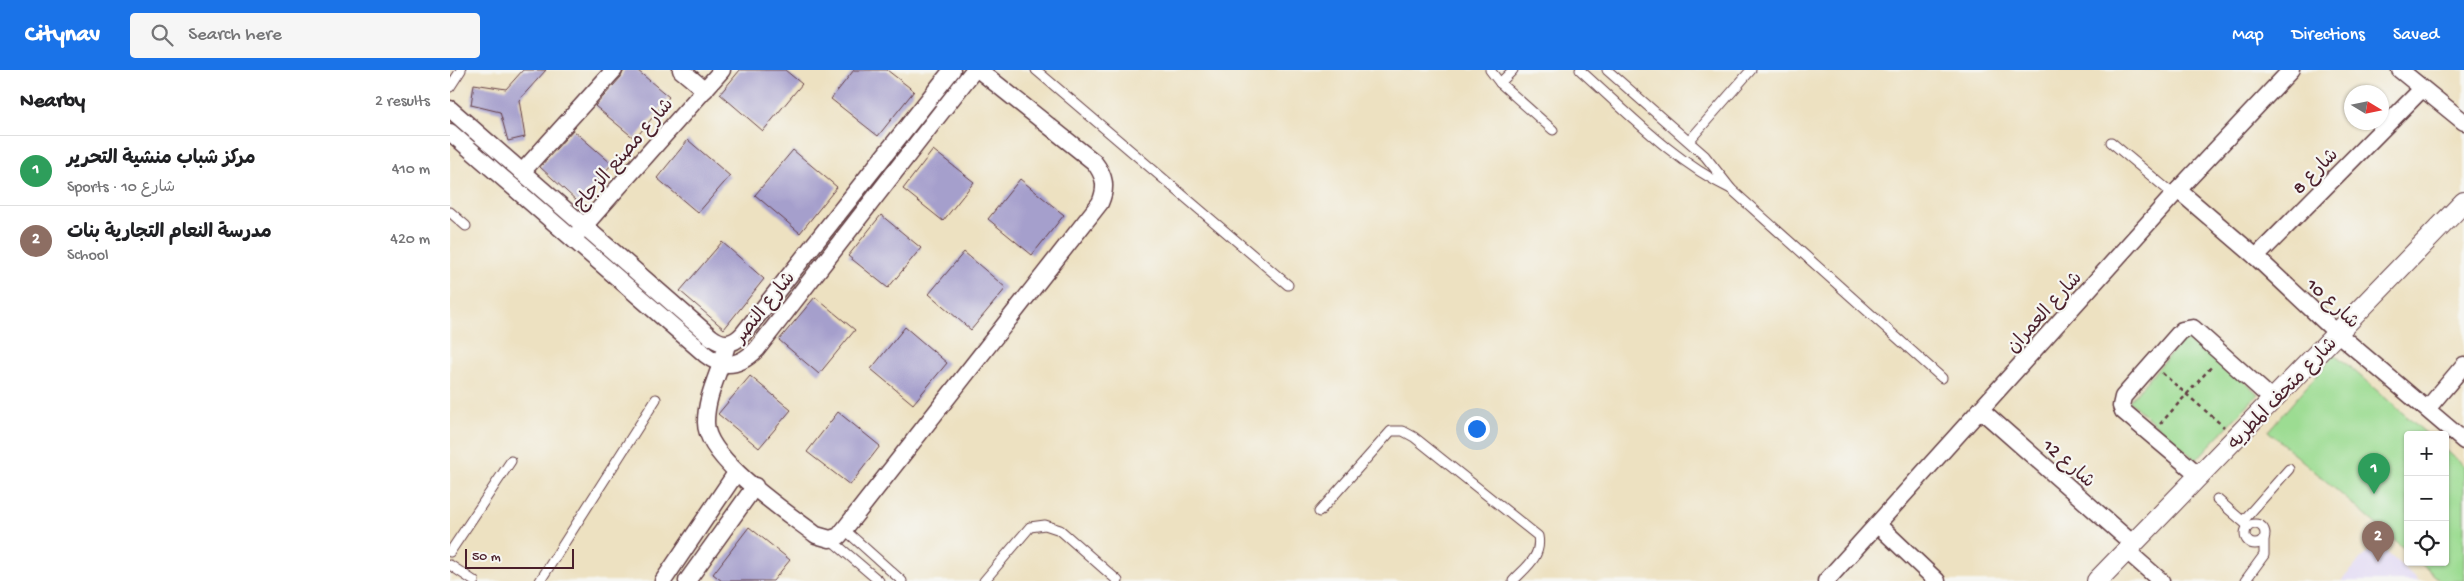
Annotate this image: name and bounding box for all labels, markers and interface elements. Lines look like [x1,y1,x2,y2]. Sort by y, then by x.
search box [130,13,480,58]
text: Citynav [25,21,100,50]
icon: search [148,21,176,49]
text: Search here [188,24,282,47]
text: Map [2232,25,2264,46]
text: Directions [2292,25,2365,46]
text: Saved [2393,25,2439,46]
north arrow [2344,85,2389,130]
text: Nearby [20,90,85,115]
text: 2 results [375,93,430,112]
street label: شارع مصنع الزجاج [570,94,680,216]
street label: شارع 8 [2289,145,2344,200]
text: مركز شباب منشية التحرير [67,148,255,171]
text: 1 [33,161,39,180]
text: 410 m [392,161,430,180]
text: Sports · شارع 10 [67,179,175,198]
text: مدرسة النعام التجارية بنات [67,222,272,245]
text: 2 [32,231,40,250]
text: 420 m [390,231,430,250]
text: School [67,247,109,266]
street label: شارع النصر [729,268,801,350]
street label: شارع العمران [2003,268,2088,359]
street label: شارع 10 [2300,274,2363,335]
street label: شارع متحف المطريه [2224,333,2343,456]
your location [1464,416,1490,442]
map controls [2404,431,2449,566]
button: + [2404,431,2449,476]
street label: شارع 12 [2036,434,2099,494]
pin: 1 [2358,453,2390,494]
button: − [2404,476,2449,521]
pin: 2 [2362,521,2394,562]
button: locate [2404,521,2449,566]
scale bar [465,546,574,569]
text: 50 m [472,549,501,566]

